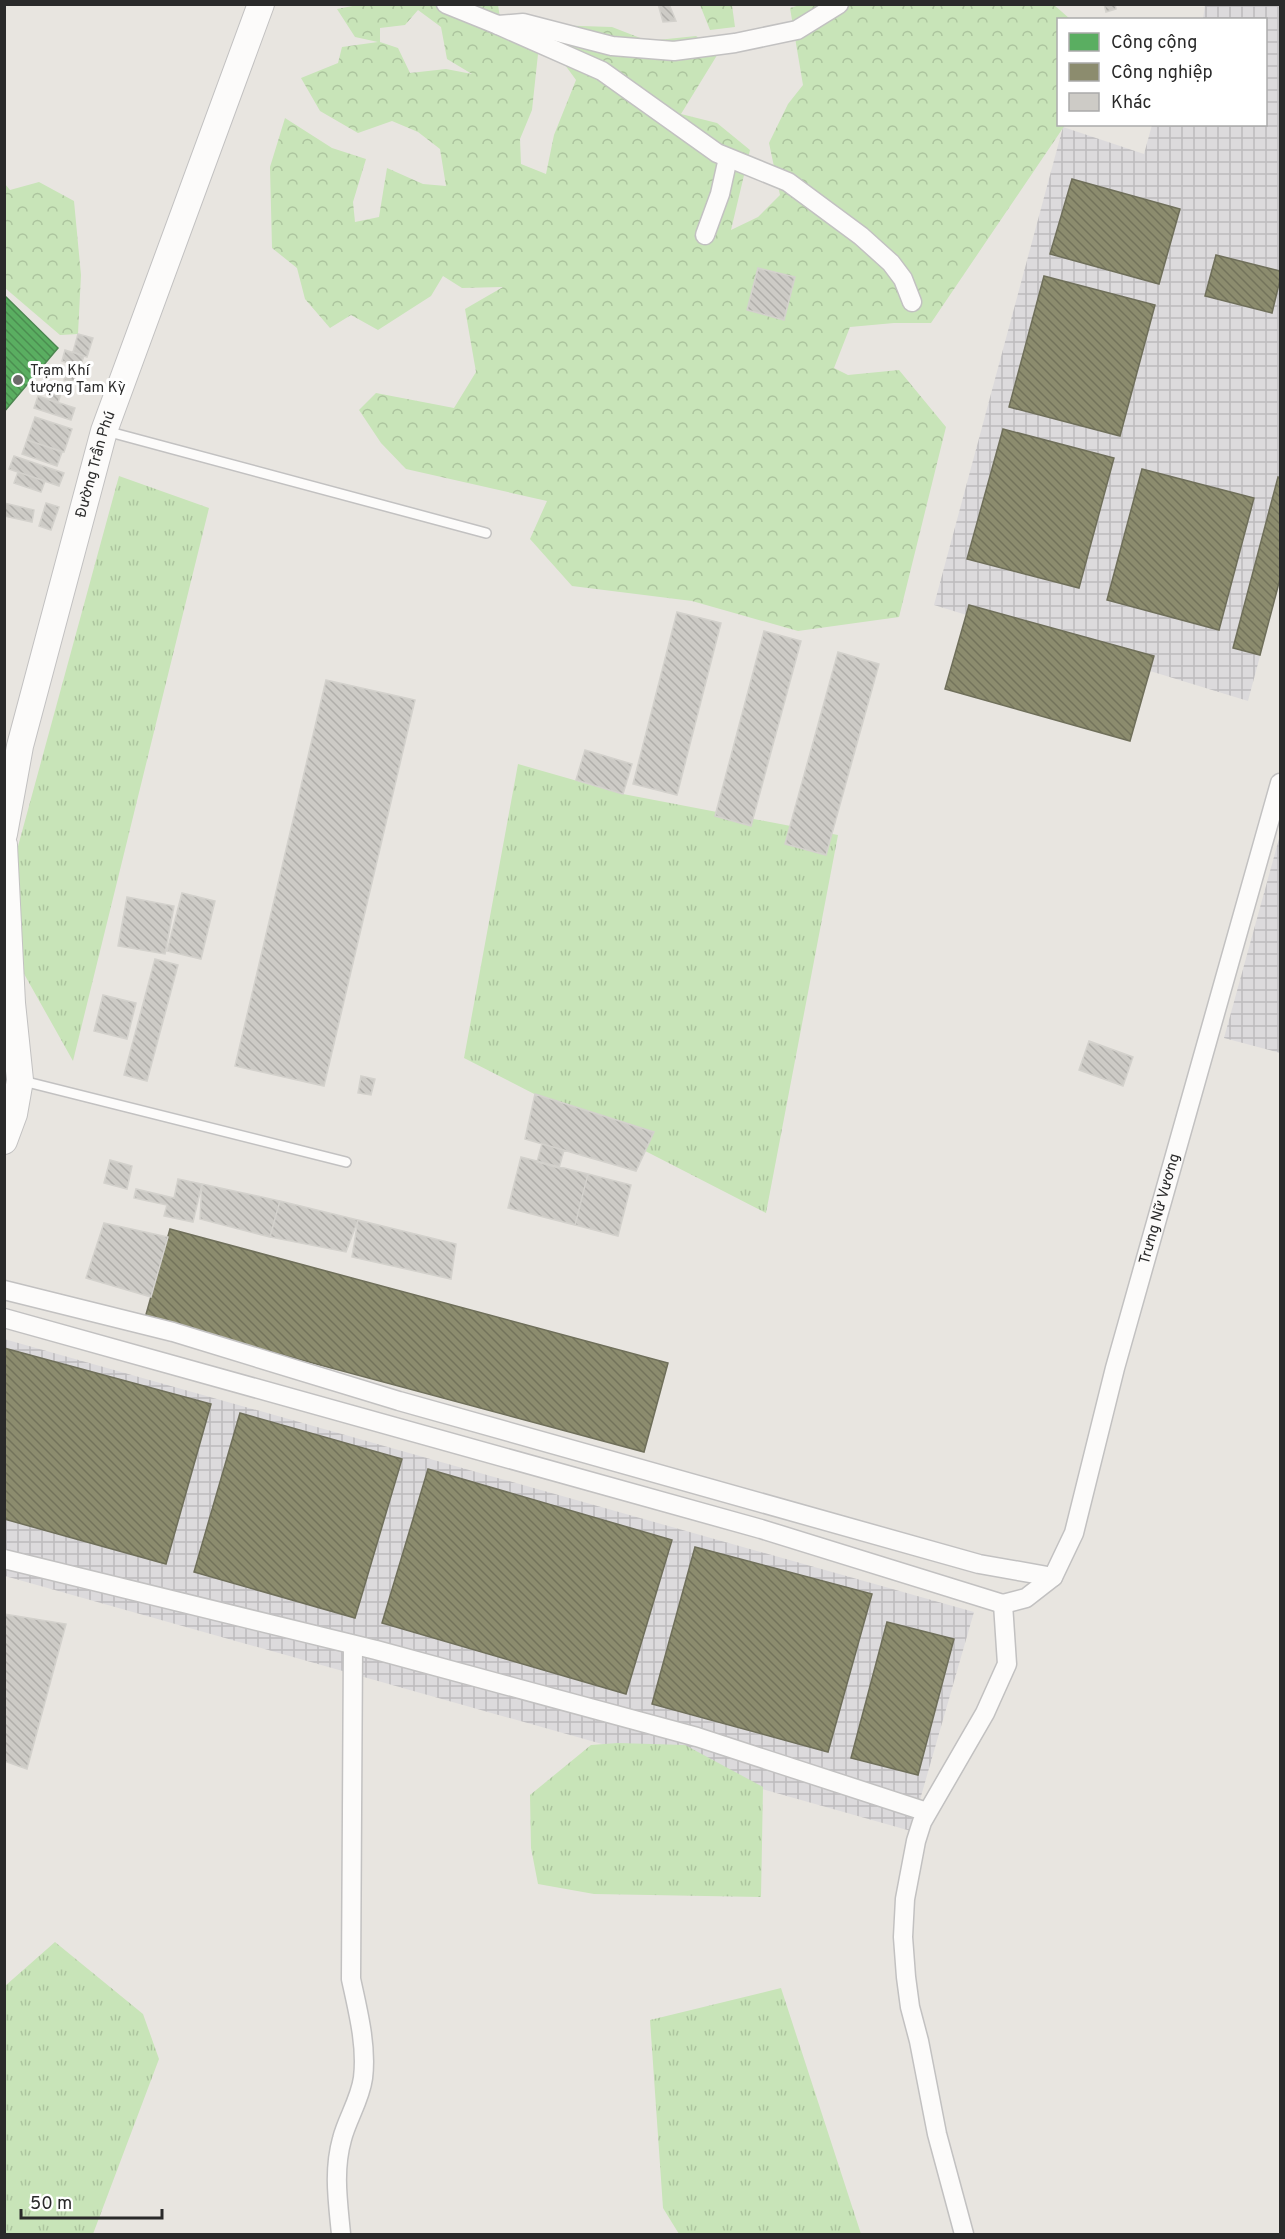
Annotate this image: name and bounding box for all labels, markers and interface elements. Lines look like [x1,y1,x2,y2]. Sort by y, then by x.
legend [1057,18,1267,126]
text: Công cộng [1111,32,1197,55]
text: Công nghiệp [1111,62,1213,85]
text: Khác [1111,92,1151,115]
place label: Trạm Khí tượng Tam Kỳ [30,362,126,398]
marker: Trạm Khí tượng Tam Kỳ [11,373,25,387]
street label: Đường Trần Phú [72,408,120,520]
street label: Trưng Nữ Vương [1135,1151,1185,1266]
scale bar [21,2182,162,2220]
text: 50 m [30,2193,72,2216]

